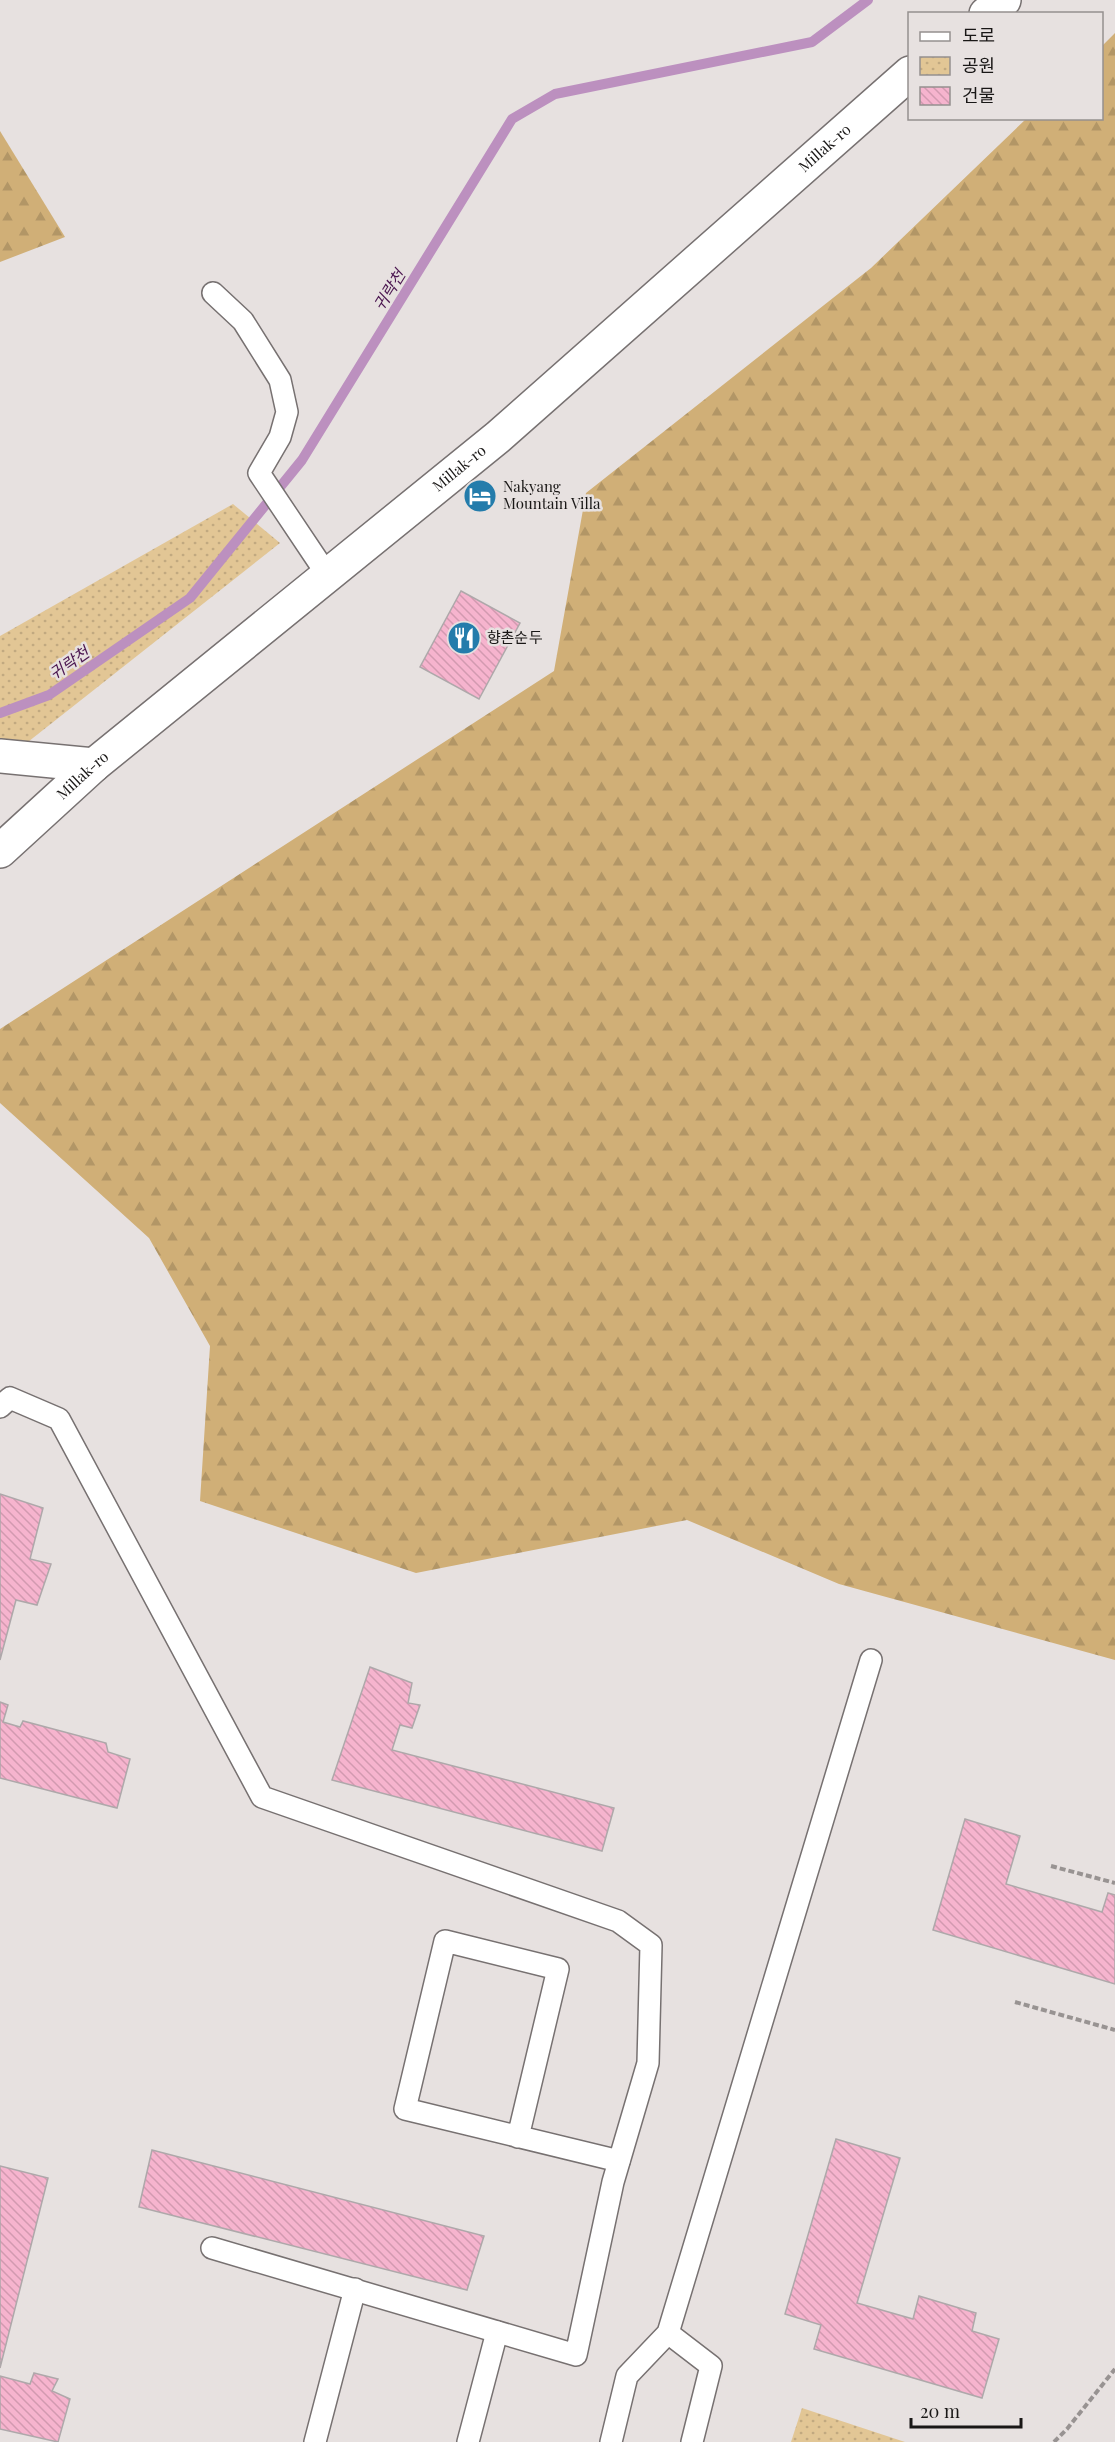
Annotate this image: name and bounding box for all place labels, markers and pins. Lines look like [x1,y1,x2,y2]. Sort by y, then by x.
place label: Nakyang Mountain Villa [503,476,601,513]
hotel icon: Nakyang Mountain Villa [462,478,498,514]
restaurant icon: 향촌순두 [446,620,482,656]
place label: 향촌순두 [487,627,542,647]

